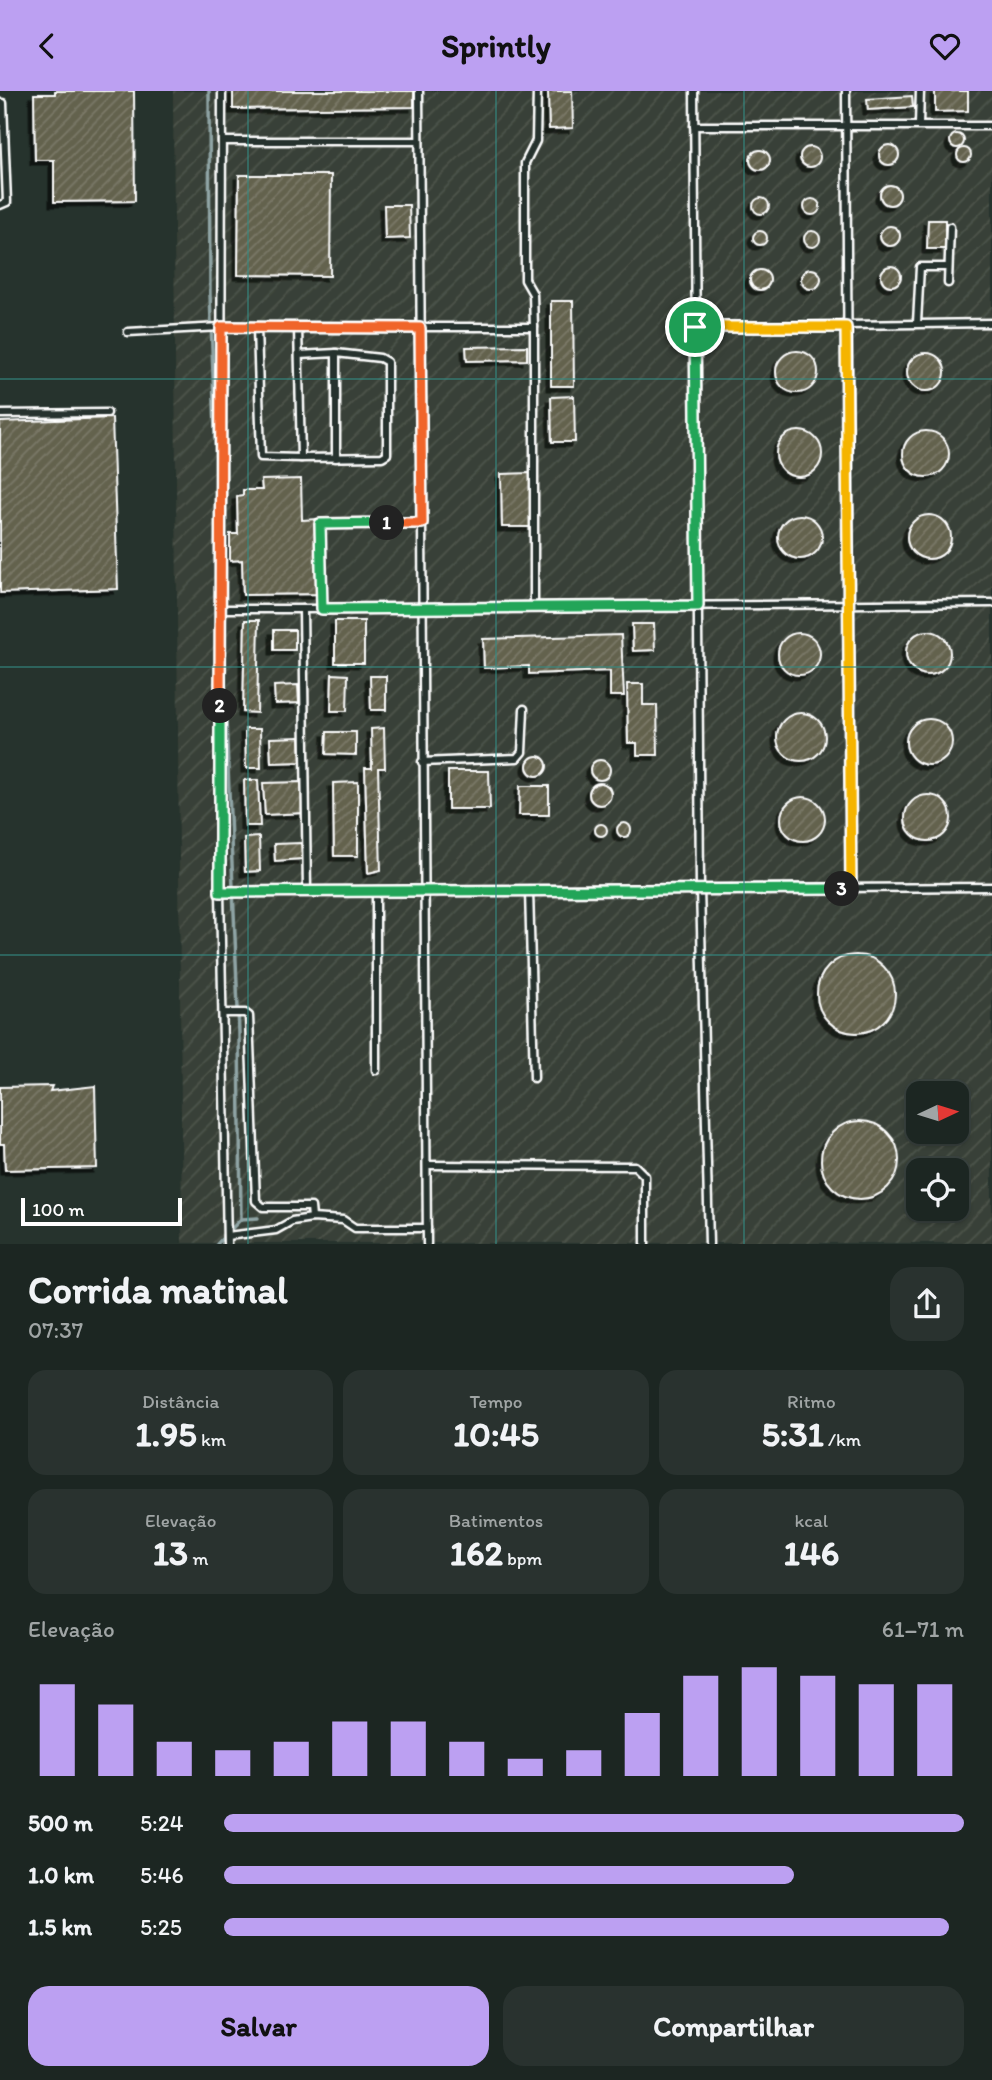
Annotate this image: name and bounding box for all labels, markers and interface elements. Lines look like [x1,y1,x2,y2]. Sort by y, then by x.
icon: back [28,27,66,65]
text: Sprintly [441,27,551,65]
icon: heart [926,27,964,65]
pin [665,297,725,357]
icon: arrive [676,308,714,346]
pin: 1 [370,505,404,541]
text: 1 [382,511,391,534]
pin: 2 [202,689,238,723]
text: 2 [215,694,225,717]
pin: 3 [824,871,860,907]
text: 3 [836,877,847,900]
north arrow [906,1081,970,1145]
map controls [906,1081,969,1221]
button: locate [906,1158,969,1221]
scale bar [21,1195,182,1226]
text: 100 m [32,1198,84,1221]
text: Corrida matinal [28,1267,288,1313]
button: share [890,1267,964,1341]
text: 07:37 [28,1316,83,1344]
text: Distância [142,1390,219,1413]
text: Tempo [470,1390,522,1413]
text: Ritmo [787,1390,836,1413]
text: 1.95 [135,1413,197,1455]
text: 10:45 [453,1413,539,1455]
text: 5:31 [761,1413,824,1455]
text: km [197,1428,226,1451]
text: /km [824,1428,861,1451]
text: Elevação [145,1509,216,1532]
text: Batimentos [449,1509,543,1532]
text: kcal [794,1509,828,1532]
text: 13 [153,1532,188,1574]
text: 162 [450,1532,503,1574]
text: 146 [783,1532,839,1574]
text: m [188,1547,208,1570]
text: bpm [503,1547,542,1570]
text: Elevação [28,1615,115,1643]
text: 61–71 m [882,1615,964,1643]
text: 500 m [28,1809,93,1837]
text: 5:24 [140,1809,184,1837]
text: 1.0 km [28,1861,94,1889]
text: 5:46 [140,1861,184,1889]
text: 1.5 km [28,1913,92,1941]
text: 5:25 [140,1913,182,1941]
button: Salvar [28,1986,489,2066]
button: Compartilhar [503,1986,964,2066]

